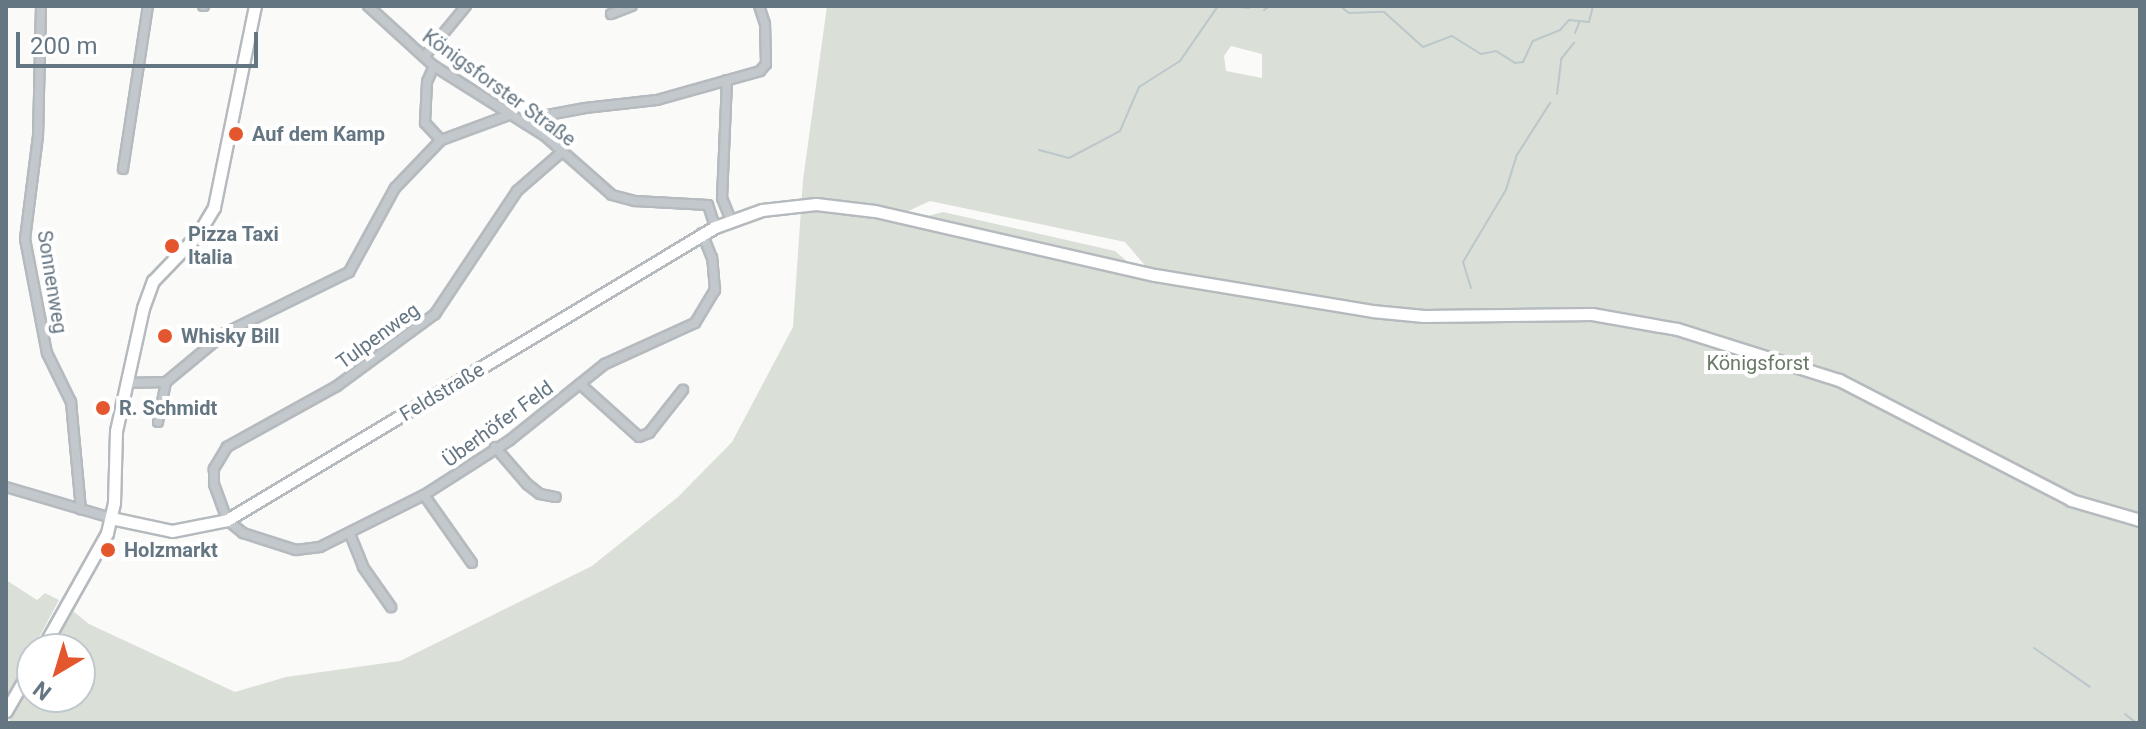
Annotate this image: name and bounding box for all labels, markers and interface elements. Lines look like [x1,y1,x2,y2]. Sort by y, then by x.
scale bar [20,16,262,66]
street label: Königsforster Straße [418,24,580,152]
text: 200 m [30,32,97,60]
place label: Auf dem Kamp [252,122,385,146]
marker: Auf dem Kamp [227,125,245,143]
place label: Pizza Taxi Italia [188,222,279,269]
street label: Sonnenweg [32,229,72,335]
marker: Pizza Taxi Italia [163,237,181,255]
street label: Tulpenweg [332,298,424,374]
place label: Whisky Bill [181,324,280,348]
marker: Whisky Bill [156,327,174,345]
park label: Königsforst [1706,351,1810,375]
street label: Feldstraße [395,357,489,427]
street label: Überhöfer Feld [438,376,558,472]
place label: R. Schmidt [119,396,217,420]
marker: R. Schmidt [94,399,112,417]
place label: Holzmarkt [124,538,218,562]
marker: Holzmarkt [99,541,117,559]
north arrow [16,633,96,713]
text: N [28,676,56,705]

